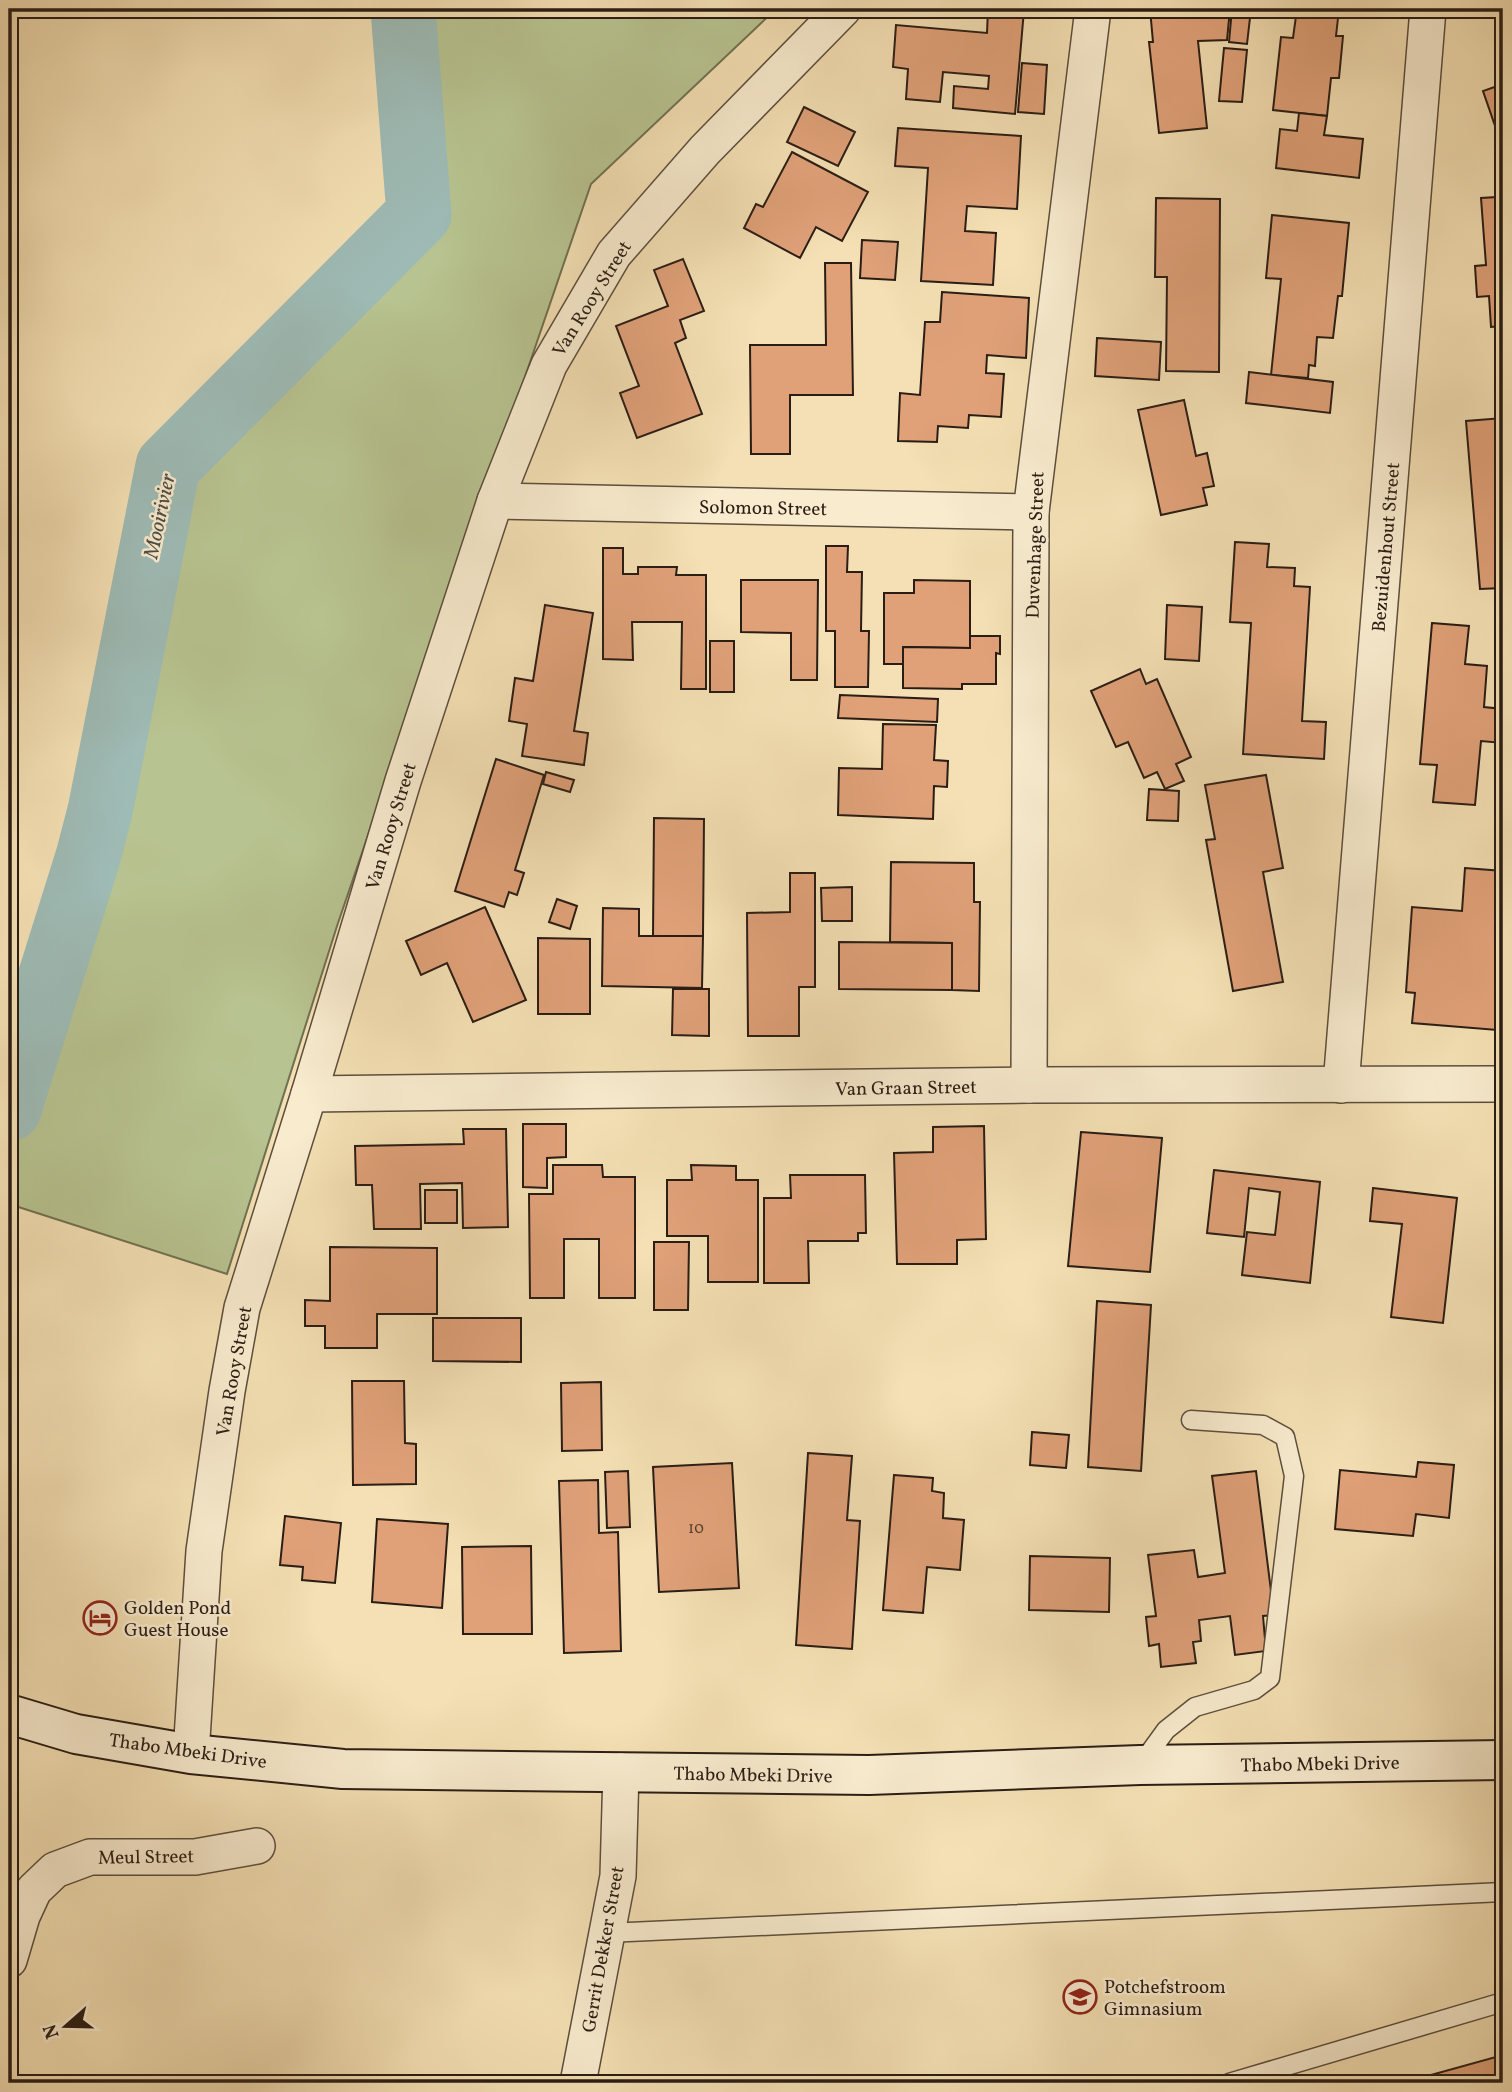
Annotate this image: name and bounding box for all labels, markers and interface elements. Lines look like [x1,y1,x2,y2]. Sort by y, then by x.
street label: Van Rooy Street [547,236,639,362]
street label: Bezuidenhout Street [1367,461,1407,633]
water label: Mooirivier [137,471,184,562]
street label: Duvenhage Street [1020,471,1052,619]
street label: Solomon Street [699,495,828,523]
street label: Van Rooy Street [360,759,424,893]
street label: Van Graan Street [835,1075,977,1103]
street label: Van Rooy Street [211,1304,259,1439]
house number: 10 [688,1518,704,1540]
place label: Golden Pond Guest House [124,1596,231,1644]
hotel icon: Golden Pond Guest House [81,1599,119,1637]
street label: Thabo Mbeki Drive [107,1728,268,1776]
street label: Thabo Mbeki Drive [1240,1751,1400,1779]
street label: Thabo Mbeki Drive [673,1762,833,1790]
street label: Meul Street [98,1844,195,1872]
street label: Gerrit Dekker Street [577,1864,631,2035]
place label: Potchefstroom Gimnasium [1104,1975,1226,2023]
school or university icon: Potchefstroom Gimnasium [1061,1978,1099,2016]
north arrow [32,1990,102,2060]
text: N [37,2020,66,2042]

